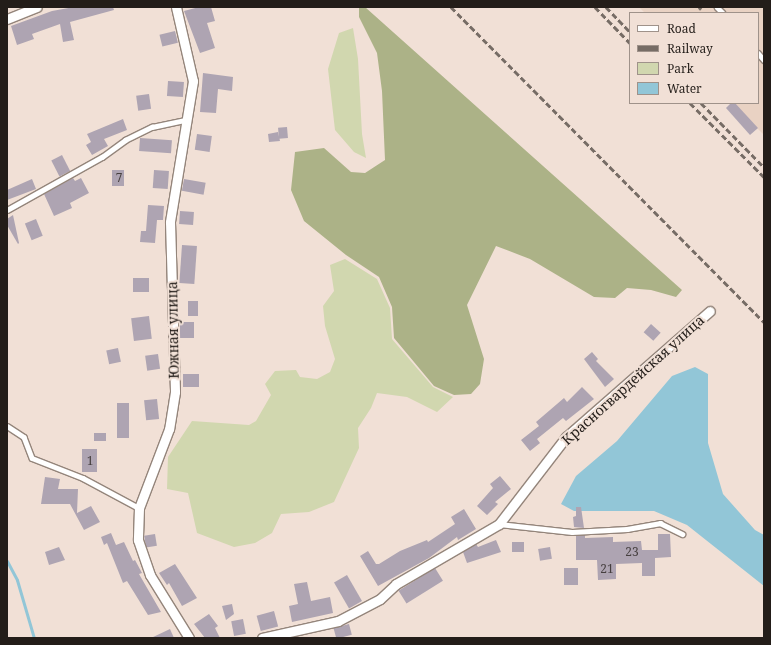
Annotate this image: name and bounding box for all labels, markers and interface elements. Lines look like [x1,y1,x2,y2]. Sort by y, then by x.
legend [629,12,759,104]
text: Road [667,20,696,37]
text: Railway [667,40,713,57]
text: Park [667,60,694,77]
text: Water [667,80,702,97]
house number: 7 [116,171,122,185]
street label: Южная улица [164,281,182,379]
street label: Красногвардейская улица [558,312,708,448]
house number: 1 [87,454,93,468]
house number: 23 [625,545,639,559]
house number: 21 [600,562,614,576]

